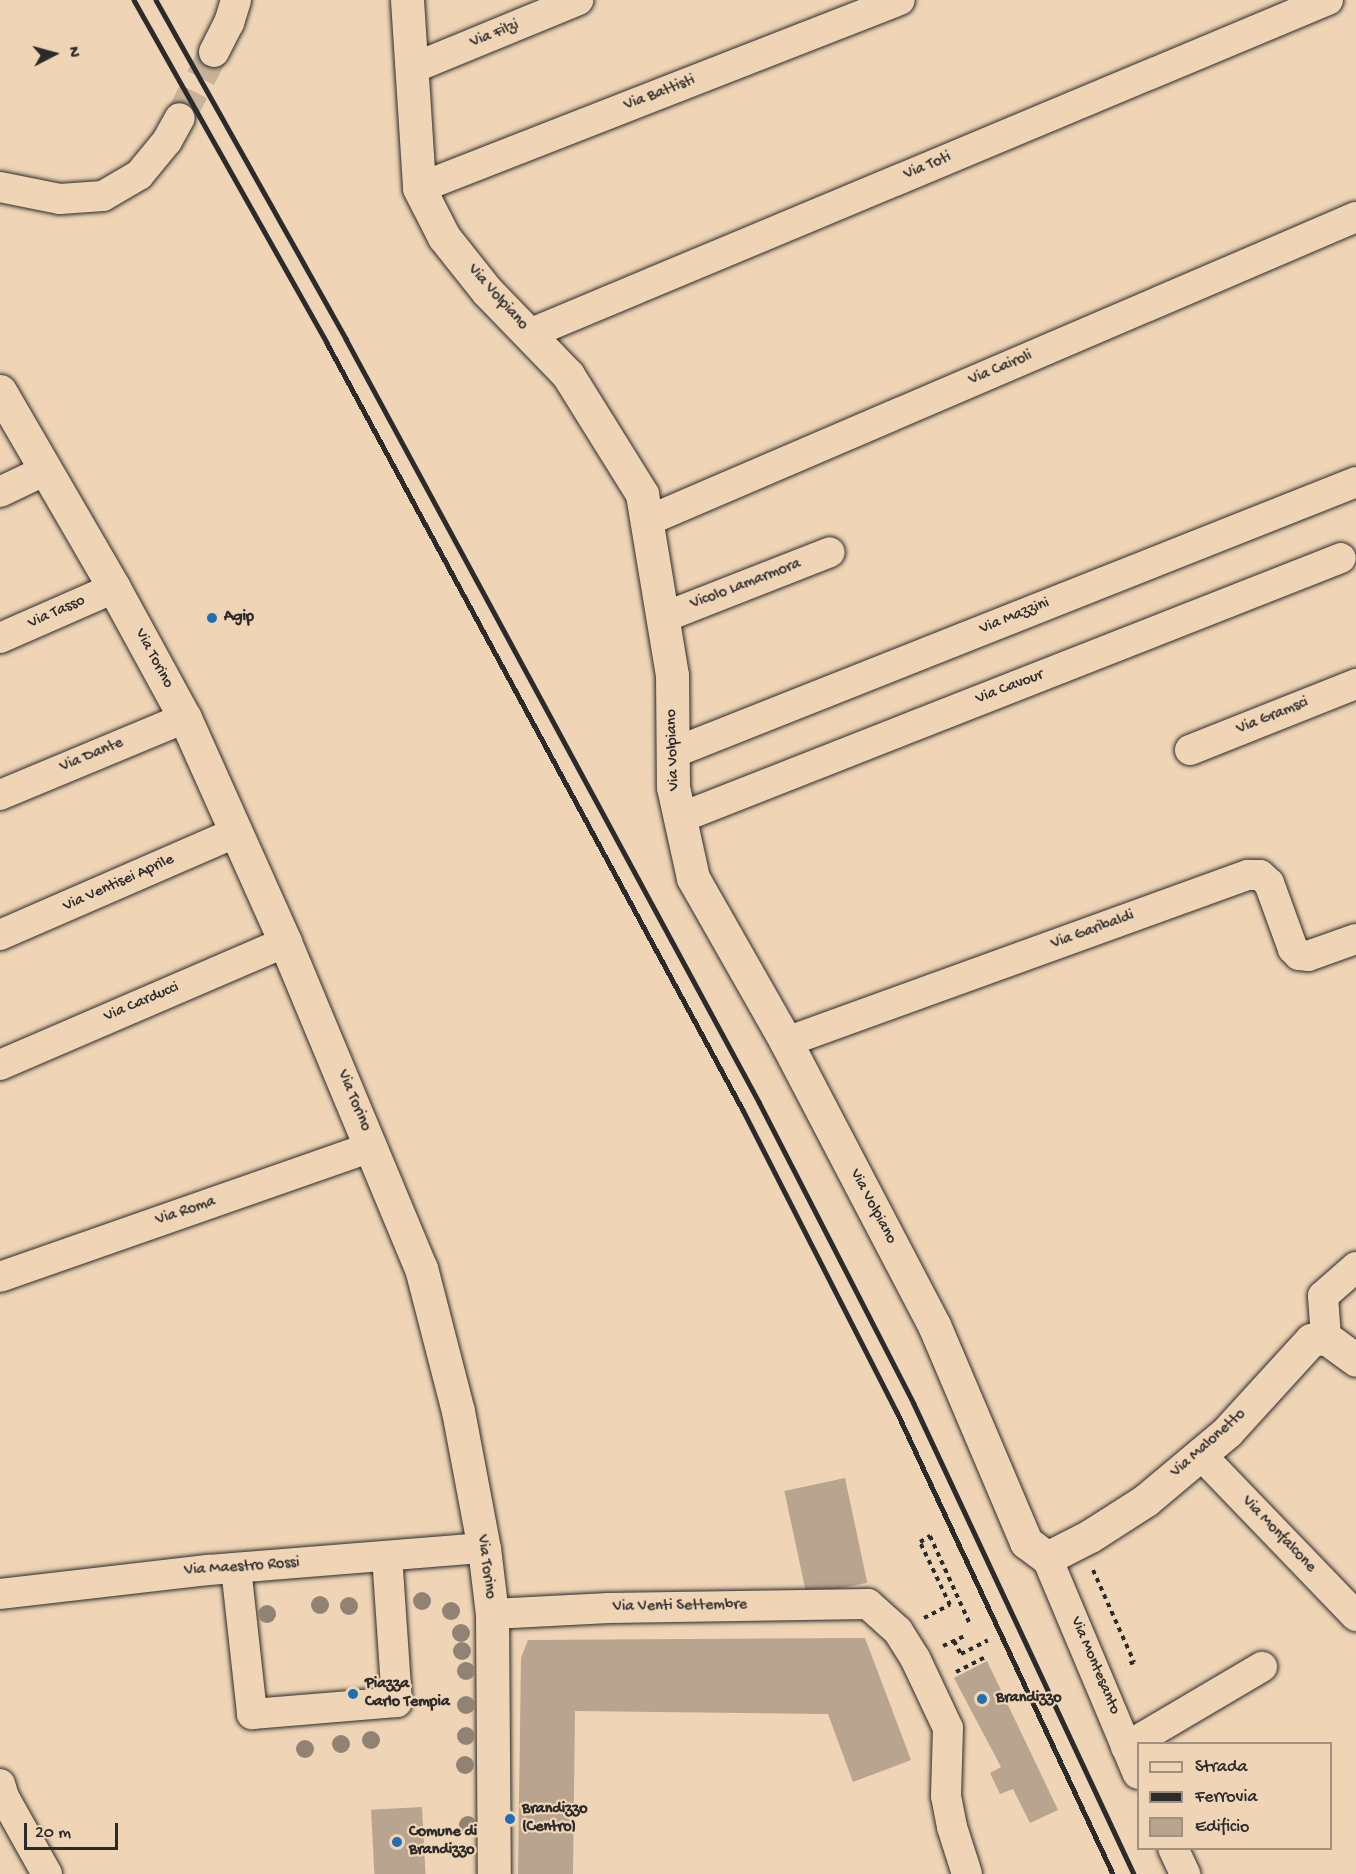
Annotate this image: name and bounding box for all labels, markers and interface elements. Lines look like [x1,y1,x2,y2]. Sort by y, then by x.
street label: Via Filzi [468,17,522,53]
north arrow [24,24,84,84]
text: N [62,46,82,58]
street label: Via Battisti [622,72,698,116]
street label: Via Toti [901,148,955,186]
street label: Via Volpiano [462,261,532,335]
street label: Via Cairoli [966,347,1036,391]
street label: Vicolo Lamarmora [688,555,804,615]
street label: Via Tasso [26,592,88,634]
street label: Via Mazzini [977,594,1053,640]
place label: Agip [224,608,254,628]
marker: Agip [205,611,219,625]
street label: Via Torino [129,626,177,692]
street label: Via Cavour [973,666,1047,710]
street label: Via Gramsci [1234,694,1312,740]
street label: Via Volpiano [663,709,685,791]
street label: Via Dante [58,734,126,778]
street label: Via Ventisei Aprile [61,851,177,917]
street label: Via Garibaldi [1049,907,1137,955]
street label: Via Carducci [102,979,182,1027]
street label: Via Torino [332,1068,374,1134]
street label: Via Volpiano [844,1166,900,1248]
street label: Via Roma [154,1193,218,1231]
street label: Via Malonetto [1168,1405,1250,1483]
street label: Via Monfalcone [1237,1493,1319,1577]
street label: Via Torino [471,1534,499,1600]
street label: Via Maestro Rossi [184,1554,300,1582]
street label: Via Venti Settembre [613,1596,747,1618]
street label: Via Montesanto [1065,1614,1123,1718]
place label: Piazza Carlo Tempia [365,1675,450,1713]
marker: Piazza Carlo Tempia [346,1687,360,1701]
place label: Brandizzo [996,1689,1062,1709]
marker: Brandizzo [973,1690,991,1708]
legend [1137,1742,1332,1850]
text: Strada [1195,1757,1248,1778]
text: Ferrovia [1195,1787,1257,1808]
place label: Brandizzo (Centro) [522,1800,588,1838]
scale bar [27,1811,122,1849]
marker: Brandizzo (Centro) [503,1812,517,1826]
text: Edificio [1195,1817,1249,1838]
text: 20 m [35,1823,71,1844]
place label: Comune di Brandizzo [409,1823,477,1861]
marker: Comune di Brandizzo [390,1835,404,1849]

